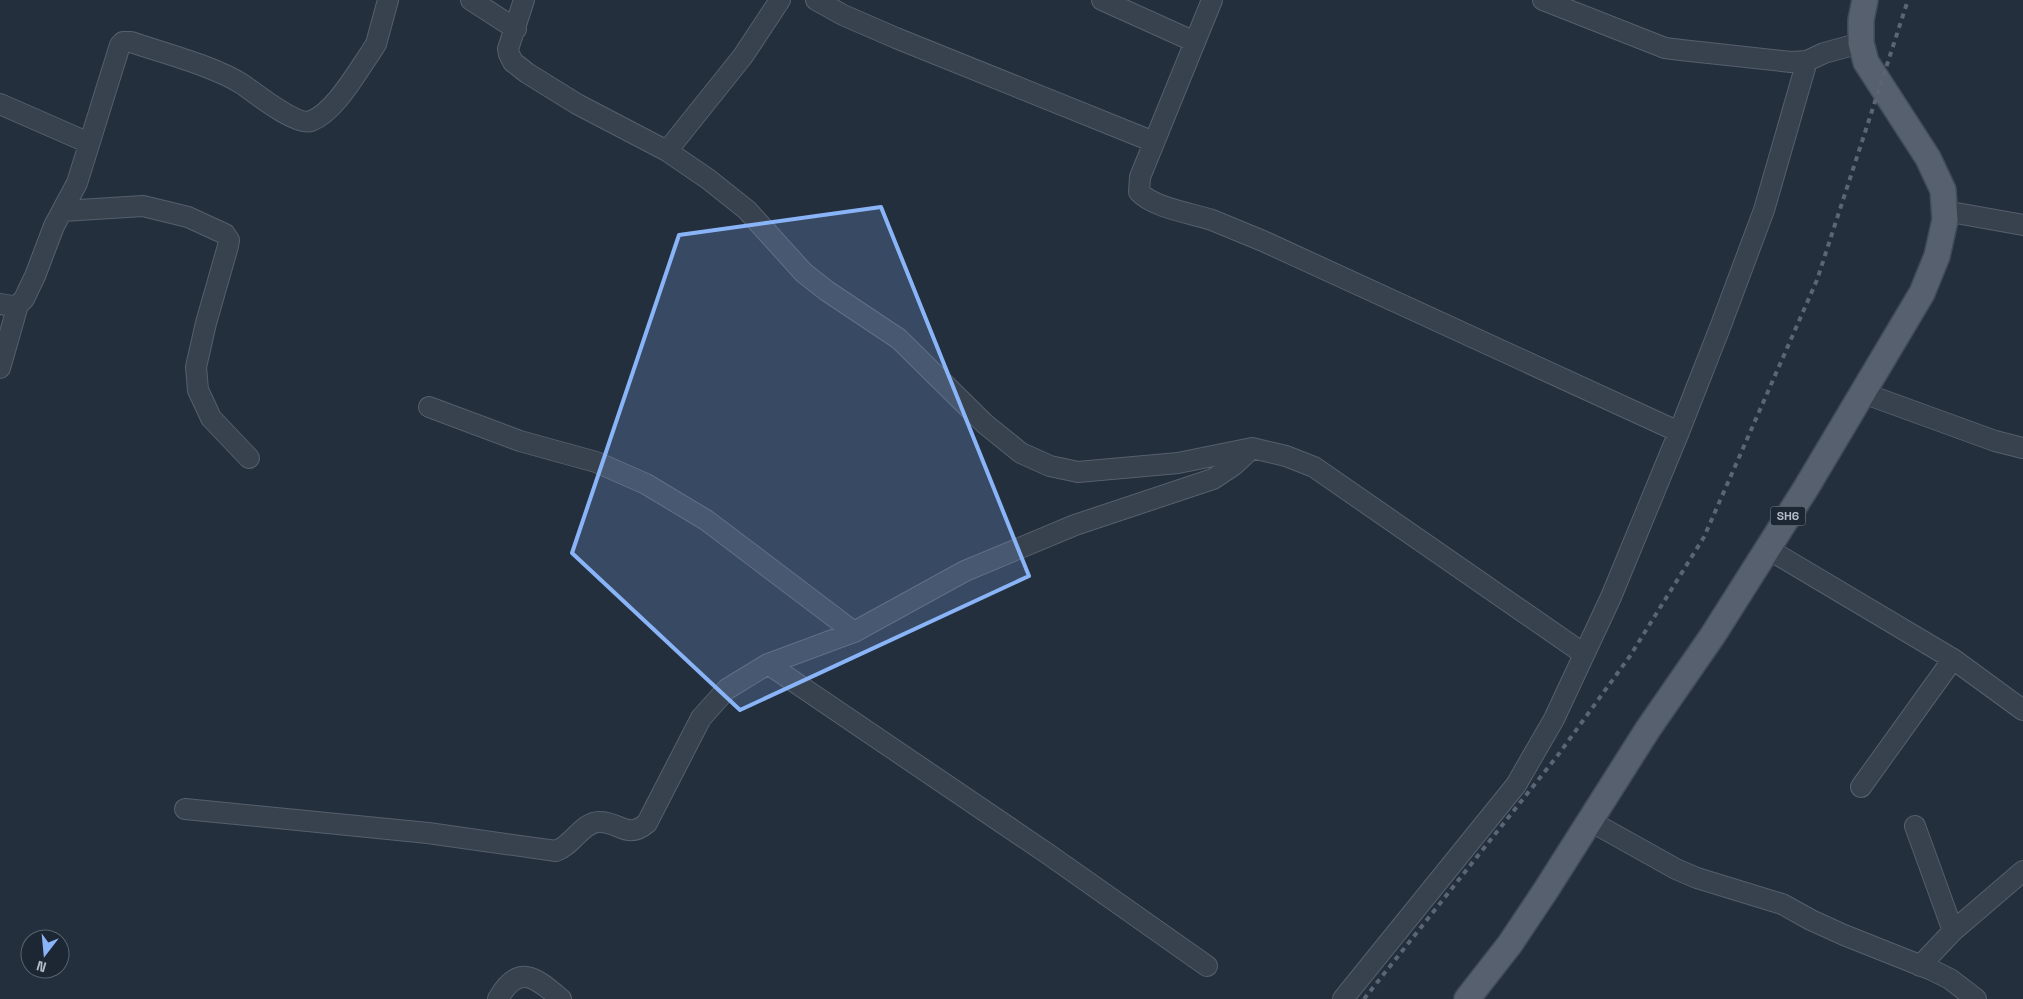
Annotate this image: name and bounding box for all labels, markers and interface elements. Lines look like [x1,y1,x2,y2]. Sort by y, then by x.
road number: SH6 [1770,506,1806,526]
north arrow [20,929,70,979]
text: N [34,957,48,976]

